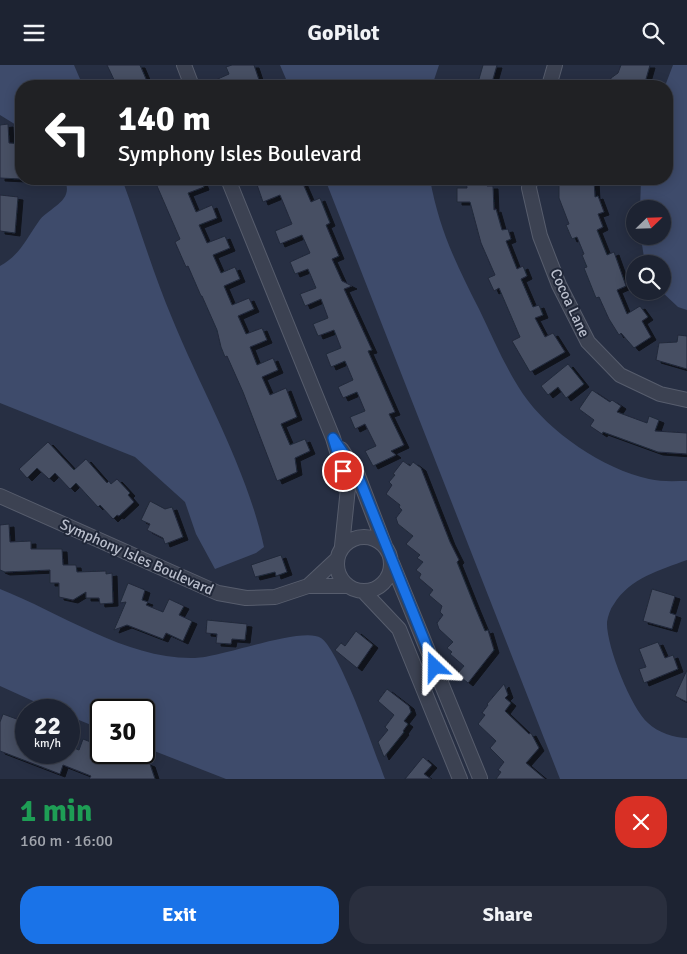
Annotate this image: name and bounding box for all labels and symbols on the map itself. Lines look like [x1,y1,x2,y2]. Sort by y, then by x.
north arrow [626,200,671,245]
street label: Cocoa Lane [546,266,594,340]
pin [322,450,364,492]
street label: Symphony Isles Boulevard [57,515,217,599]
position arrow [408,640,460,692]
speed limit sign: 30 [90,699,155,764]

